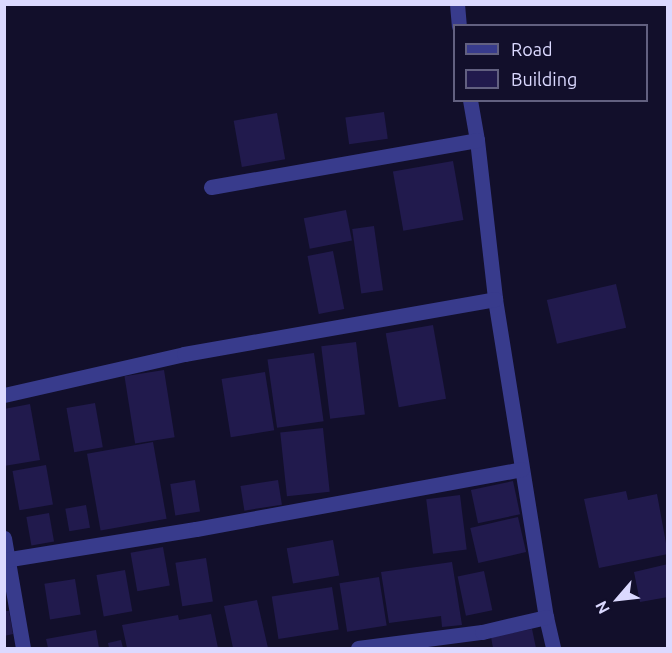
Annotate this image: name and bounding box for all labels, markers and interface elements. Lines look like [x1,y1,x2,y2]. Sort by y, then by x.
legend [453,24,648,102]
text: Road [511,39,553,59]
text: Building [511,69,577,89]
north arrow [588,569,648,629]
text: N [591,598,613,617]

